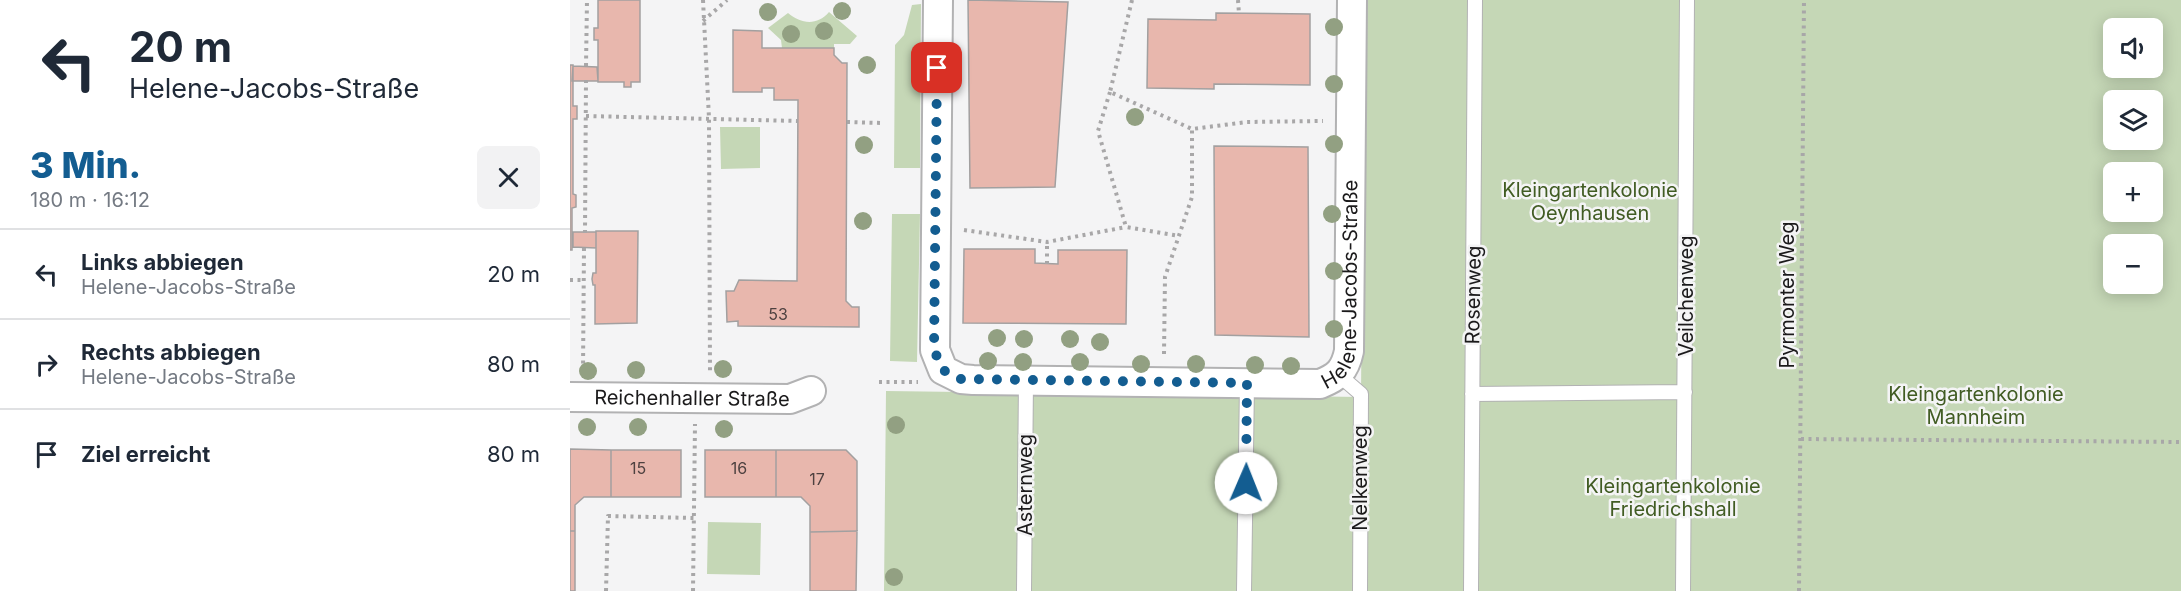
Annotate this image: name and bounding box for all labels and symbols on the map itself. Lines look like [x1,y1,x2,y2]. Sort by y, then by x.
pin [911,42,962,93]
park label: Kleingartenkolonie Oeynhausen [1502,178,1678,225]
street label: Helene-Jacobs-Straße [1317,180,1362,394]
street label: Pyrmonter Weg [1775,222,1799,368]
street label: Veilchenweg [1674,236,1698,356]
street label: Rosenweg [1460,246,1486,344]
house number: 53 [768,304,788,324]
park label: Kleingartenkolonie Mannheim [1888,382,2064,429]
street label: Reichenhaller Straße [594,385,790,411]
street label: Nelkenweg [1348,425,1372,531]
street label: Asternweg [1013,434,1037,536]
position arrow [1214,451,1278,515]
house number: 15 [630,458,646,478]
house number: 16 [731,458,747,478]
house number: 17 [809,469,825,489]
park label: Kleingartenkolonie Friedrichshall [1585,474,1761,521]

